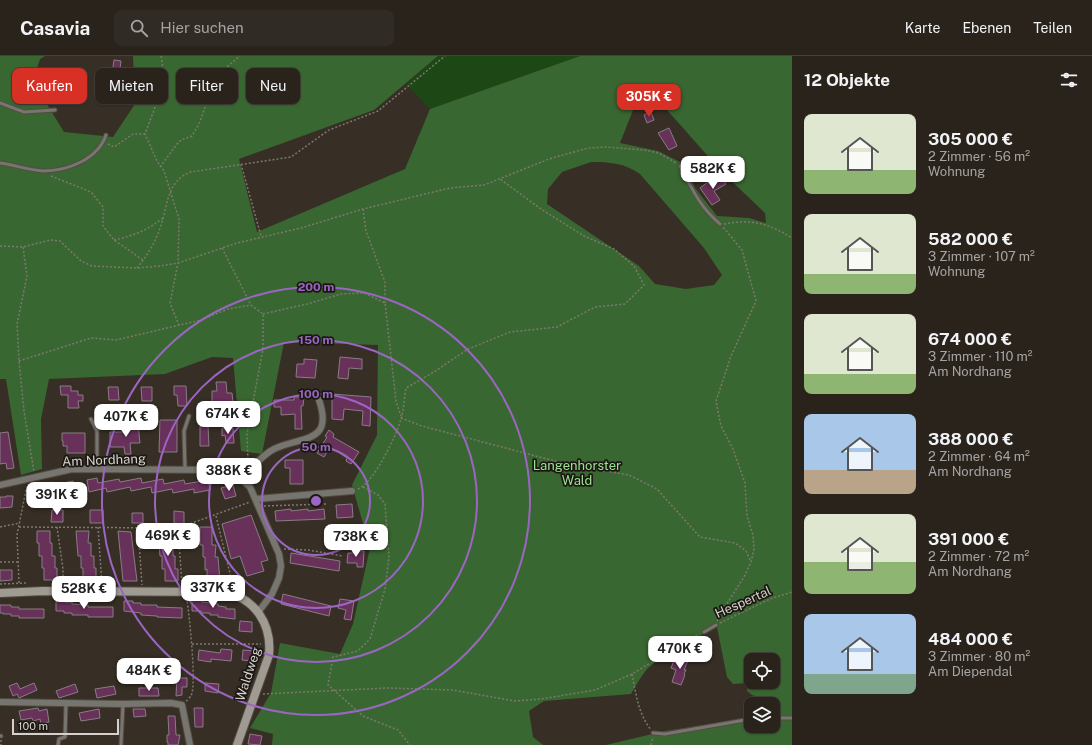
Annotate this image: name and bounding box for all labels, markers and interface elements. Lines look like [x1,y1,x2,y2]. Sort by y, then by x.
search box [114,10,394,46]
text: Casavia [20,17,90,39]
icon: search [128,17,150,39]
text: Hier suchen [160,19,244,36]
text: Karte [905,20,940,36]
text: Ebenen [962,20,1011,36]
text: Teilen [1033,20,1072,36]
chip: Kaufen [12,68,87,104]
chip: Mieten [95,68,168,104]
chip: Filter [176,68,238,104]
chip: Neu [246,68,300,104]
icon: filters [1058,69,1080,91]
text: 12 Objekte [804,70,890,90]
pin: 305K € [616,84,682,118]
text: 305K € [626,89,672,104]
text: 305 000 € [928,129,1013,149]
icon: home [836,130,884,178]
text: 2 Zimmer · 56 m² [928,149,1030,164]
pin: 582K € [680,156,746,190]
text: 582K € [690,161,736,176]
text: Wohnung [928,164,985,179]
text: 582 000 € [928,229,1013,249]
icon: home [836,230,884,278]
text: 3 Zimmer · 107 m² [928,249,1035,264]
text: Wohnung [928,264,985,279]
text: 200 m [298,280,334,294]
text: 674 000 € [928,329,1012,349]
icon: home [836,330,884,378]
text: 150 m [299,333,333,347]
text: 3 Zimmer · 110 m² [928,349,1033,364]
text: Am Nordhang [928,364,1012,379]
text: 100 m [299,387,333,401]
pin: 674K € [195,401,261,435]
pin: 407K € [93,404,159,438]
text: 674K € [205,406,251,421]
text: 407K € [103,409,149,424]
text: 388 000 € [928,429,1014,449]
icon: home [836,430,884,478]
text: 50 m [301,440,331,454]
text: 2 Zimmer · 64 m² [928,449,1030,464]
street label: Am Nordhang [62,451,146,469]
pin: 388K € [196,458,262,492]
park label: Langenhorster Wald [533,458,621,488]
text: 388K € [206,463,252,478]
text: Am Nordhang [928,464,1012,479]
pin: 391K € [24,482,90,516]
text: 391K € [35,487,79,502]
centre of rings [309,494,323,508]
pin: 469K € [135,523,201,557]
pin: 738K € [323,524,389,558]
text: 469K € [145,528,191,543]
text: 738K € [333,529,379,544]
text: 391 000 € [928,529,1009,549]
icon: home [836,530,884,578]
text: 2 Zimmer · 72 m² [928,549,1029,564]
text: Am Nordhang [928,564,1012,579]
pin: 337K € [180,575,246,609]
pin: 528K € [51,576,117,610]
text: 337K € [190,580,236,595]
text: 528K € [61,581,107,596]
street label: Hespertal [713,583,773,621]
text: 484 000 € [928,629,1013,649]
icon: home [836,630,884,678]
pin: 470K € [647,636,713,670]
text: 470K € [657,641,703,656]
street label: Waldweg [232,645,264,703]
text: 3 Zimmer · 80 m² [928,649,1030,664]
map controls [744,653,780,733]
button: locate [744,653,780,689]
pin: 484K € [116,658,182,692]
text: 484K € [126,663,172,678]
text: Am Diependal [928,664,1013,679]
button: layers [744,697,780,733]
scale bar [12,717,119,736]
text: 100 m [18,720,48,732]

